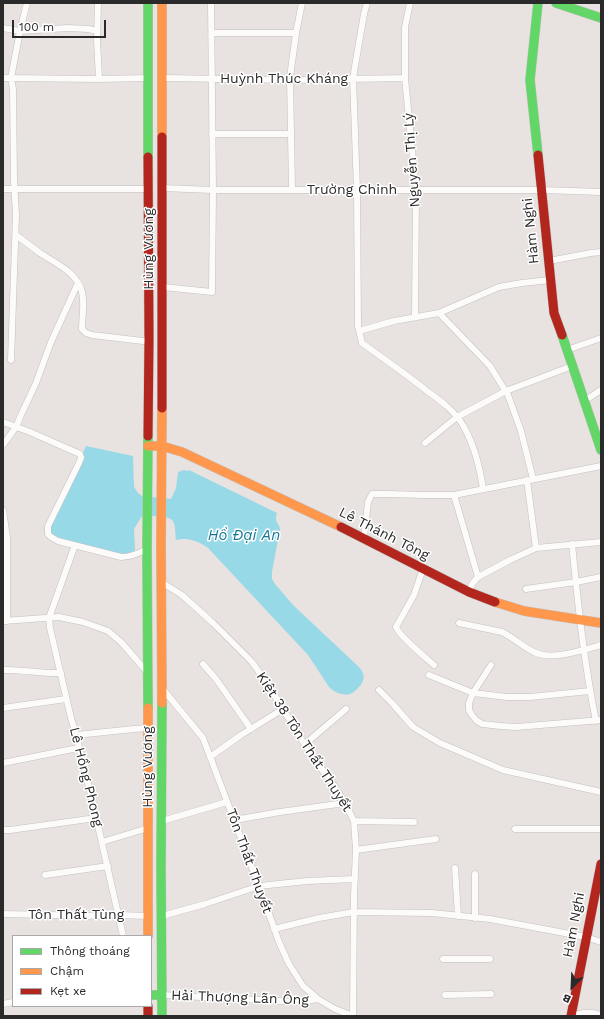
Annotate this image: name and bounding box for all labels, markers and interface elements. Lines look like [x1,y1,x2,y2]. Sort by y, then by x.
scale bar [14,12,108,38]
text: 100 m [19,20,54,34]
street label: Huỳnh Thúc Kháng [220,71,348,87]
street label: Nguyễn Thị Lý [400,112,424,208]
street label: Trường Chinh [307,182,397,198]
street label: Hàm Nghi [519,197,543,265]
street label: Hùng Vương [141,208,157,290]
street label: Lê Thánh Tông [336,504,432,564]
water label: Hồ Đại An [208,527,280,545]
street label: Kiệt 38 Tôn Thất Thuyết [252,669,356,815]
street label: Lê Hồng Phong [65,725,107,829]
street label: Hùng Vương [140,726,156,808]
street label: Tôn Thất Thuyết [222,806,276,916]
street label: Hàm Nghi [559,891,589,959]
street label: Tôn Thất Tùng [28,907,124,923]
legend [12,935,152,1007]
text: Thông thoáng [50,944,130,958]
text: Chậm [50,964,84,978]
north arrow [552,967,592,1007]
text: Kẹt xe [50,984,86,998]
street label: Hải Thượng Lãn Ông [171,987,309,1009]
text: B [561,991,573,1006]

